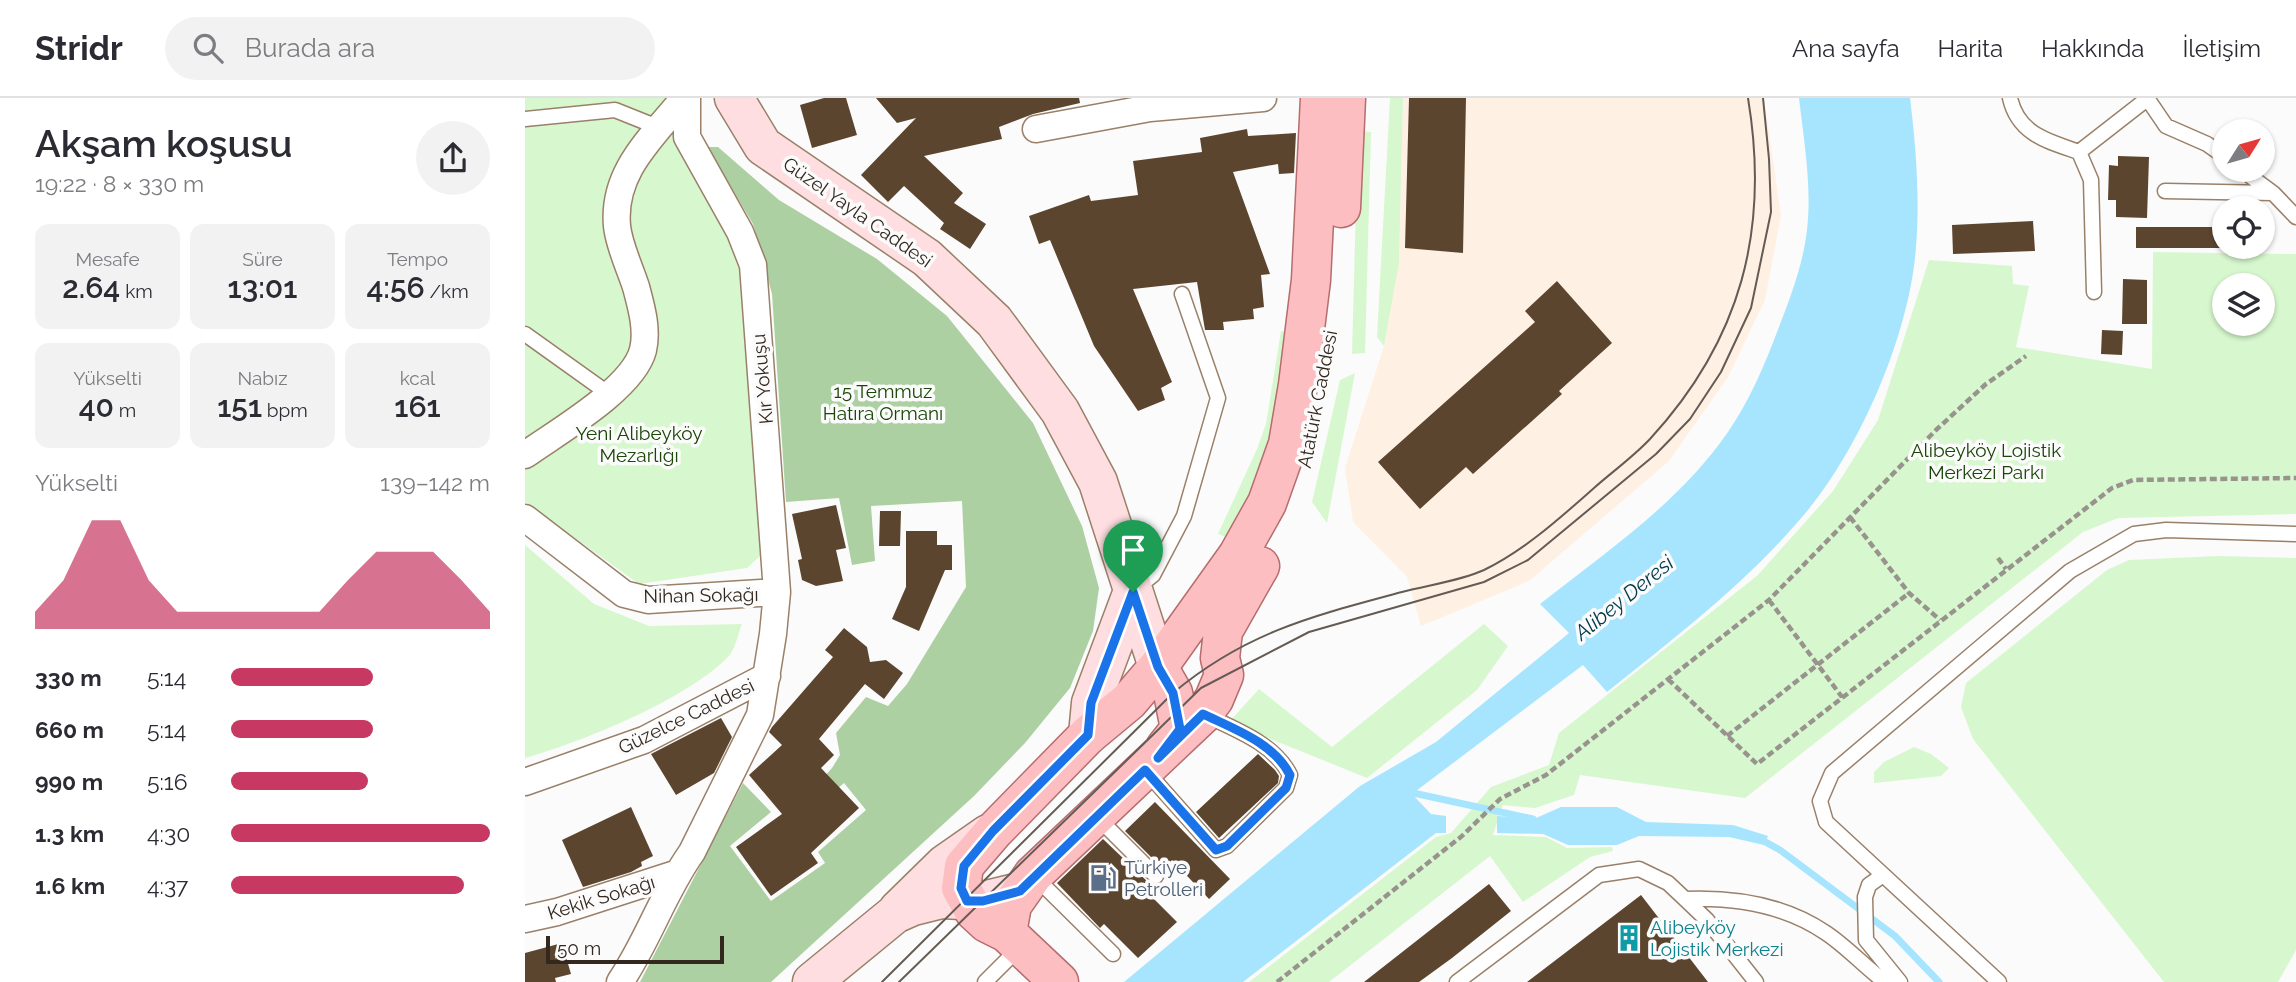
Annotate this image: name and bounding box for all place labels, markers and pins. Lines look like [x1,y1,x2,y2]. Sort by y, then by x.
pin [1103,520,1163,592]
place label: Türkiye Petrolleri [1124,856,1203,900]
fuel station icon: Türkiye Petrolleri [1088,863,1118,893]
place label: Alibeyköy Lojistik Merkezi [1650,916,1784,960]
building icon: Alibeyköy Lojistik Merkezi [1614,923,1644,953]

